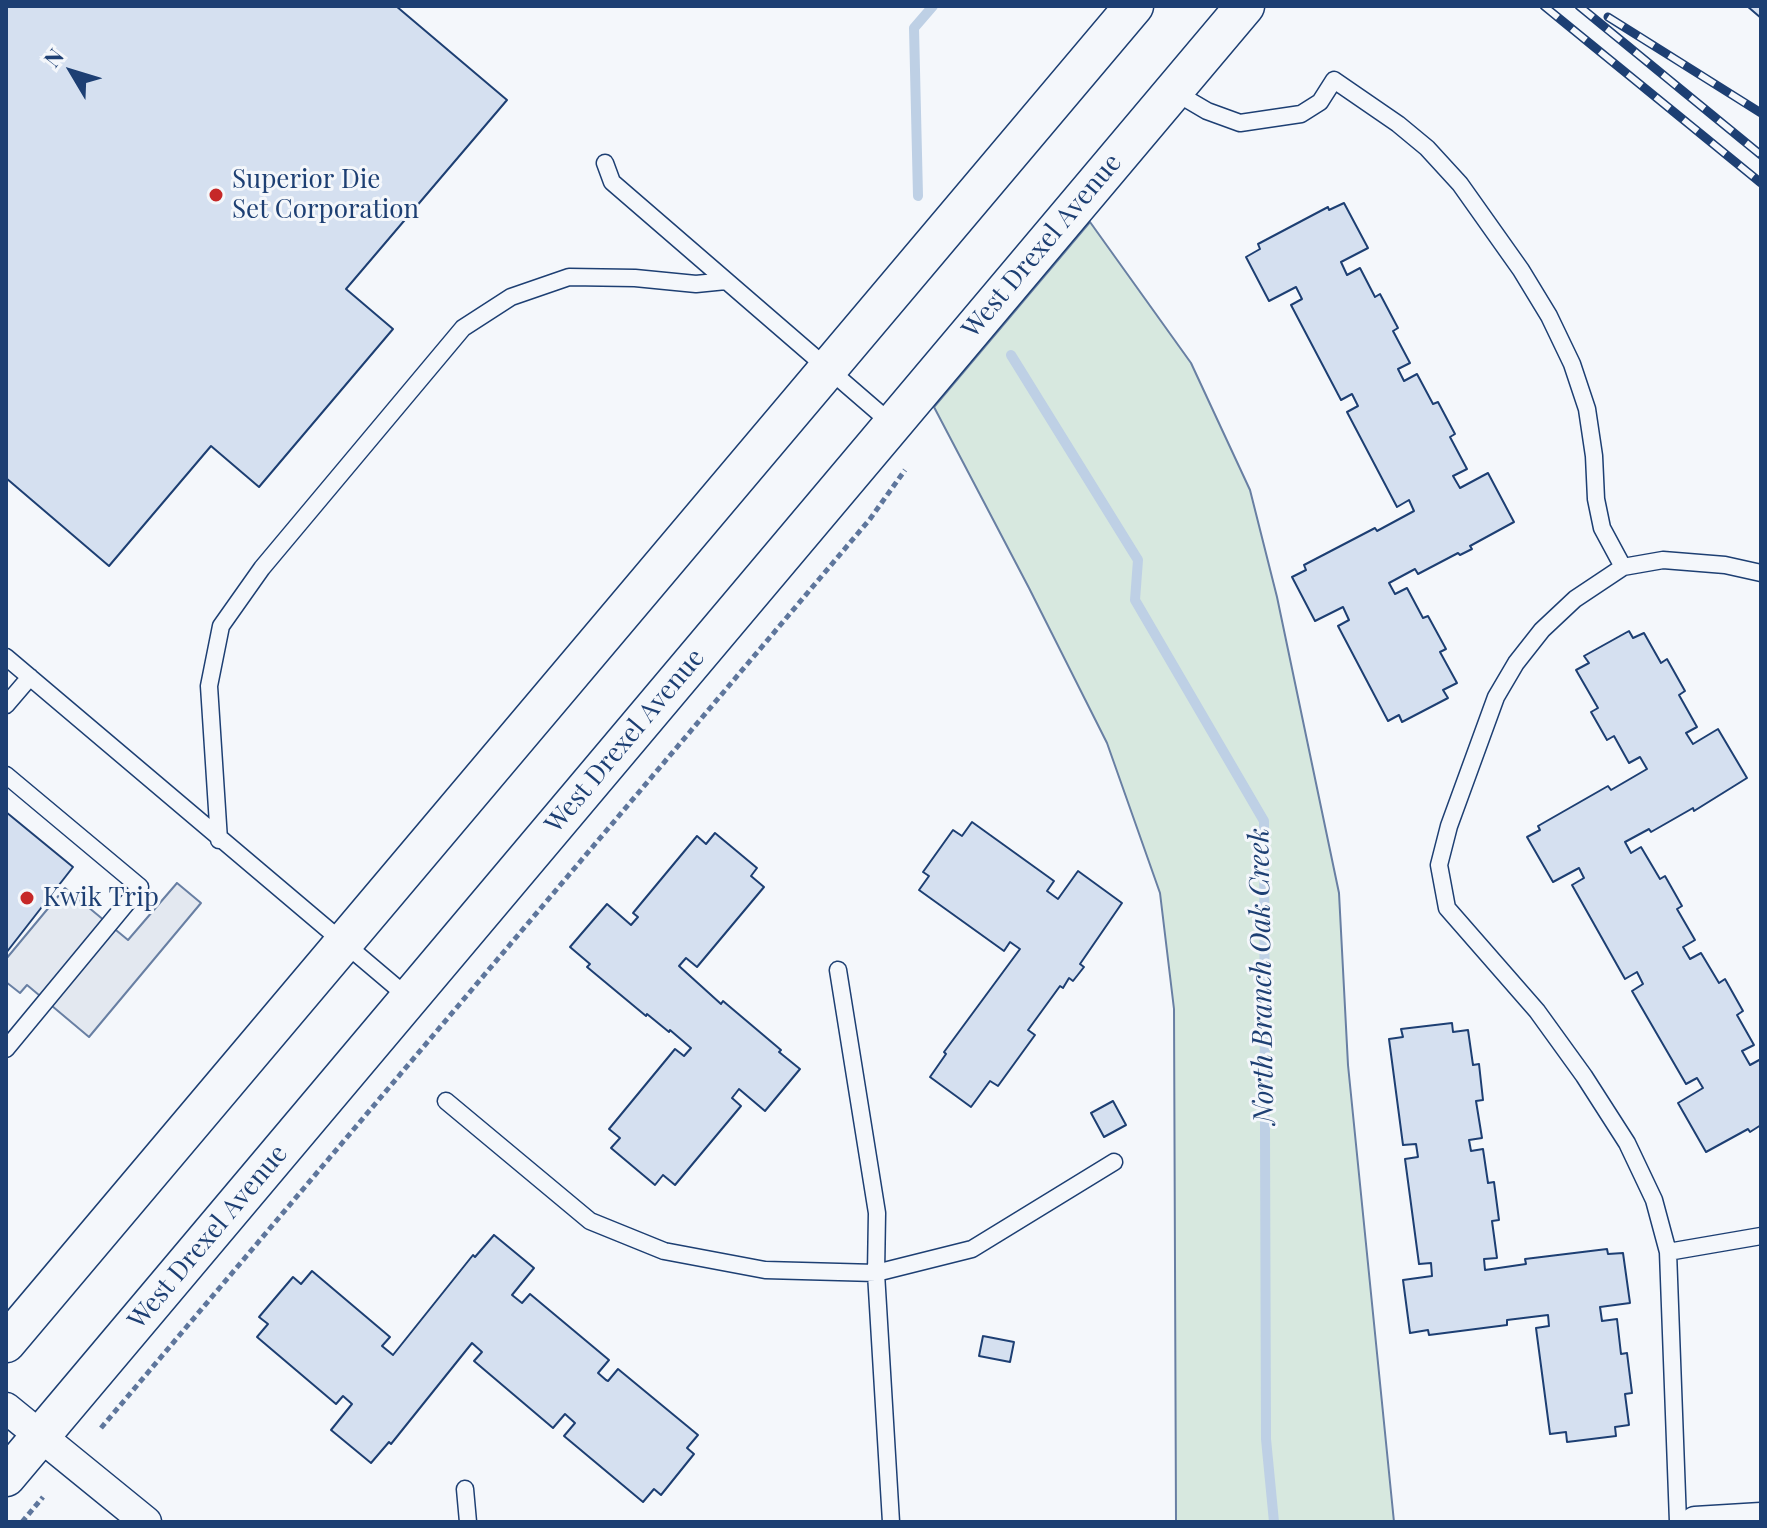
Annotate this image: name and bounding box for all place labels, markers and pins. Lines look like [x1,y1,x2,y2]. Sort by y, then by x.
place label: Superior Die Set Corporation [232,164,419,226]
marker: Superior Die Set Corporation [207,186,225,204]
place label: Kwik Trip [43,882,159,914]
marker: Kwik Trip [18,889,36,907]

